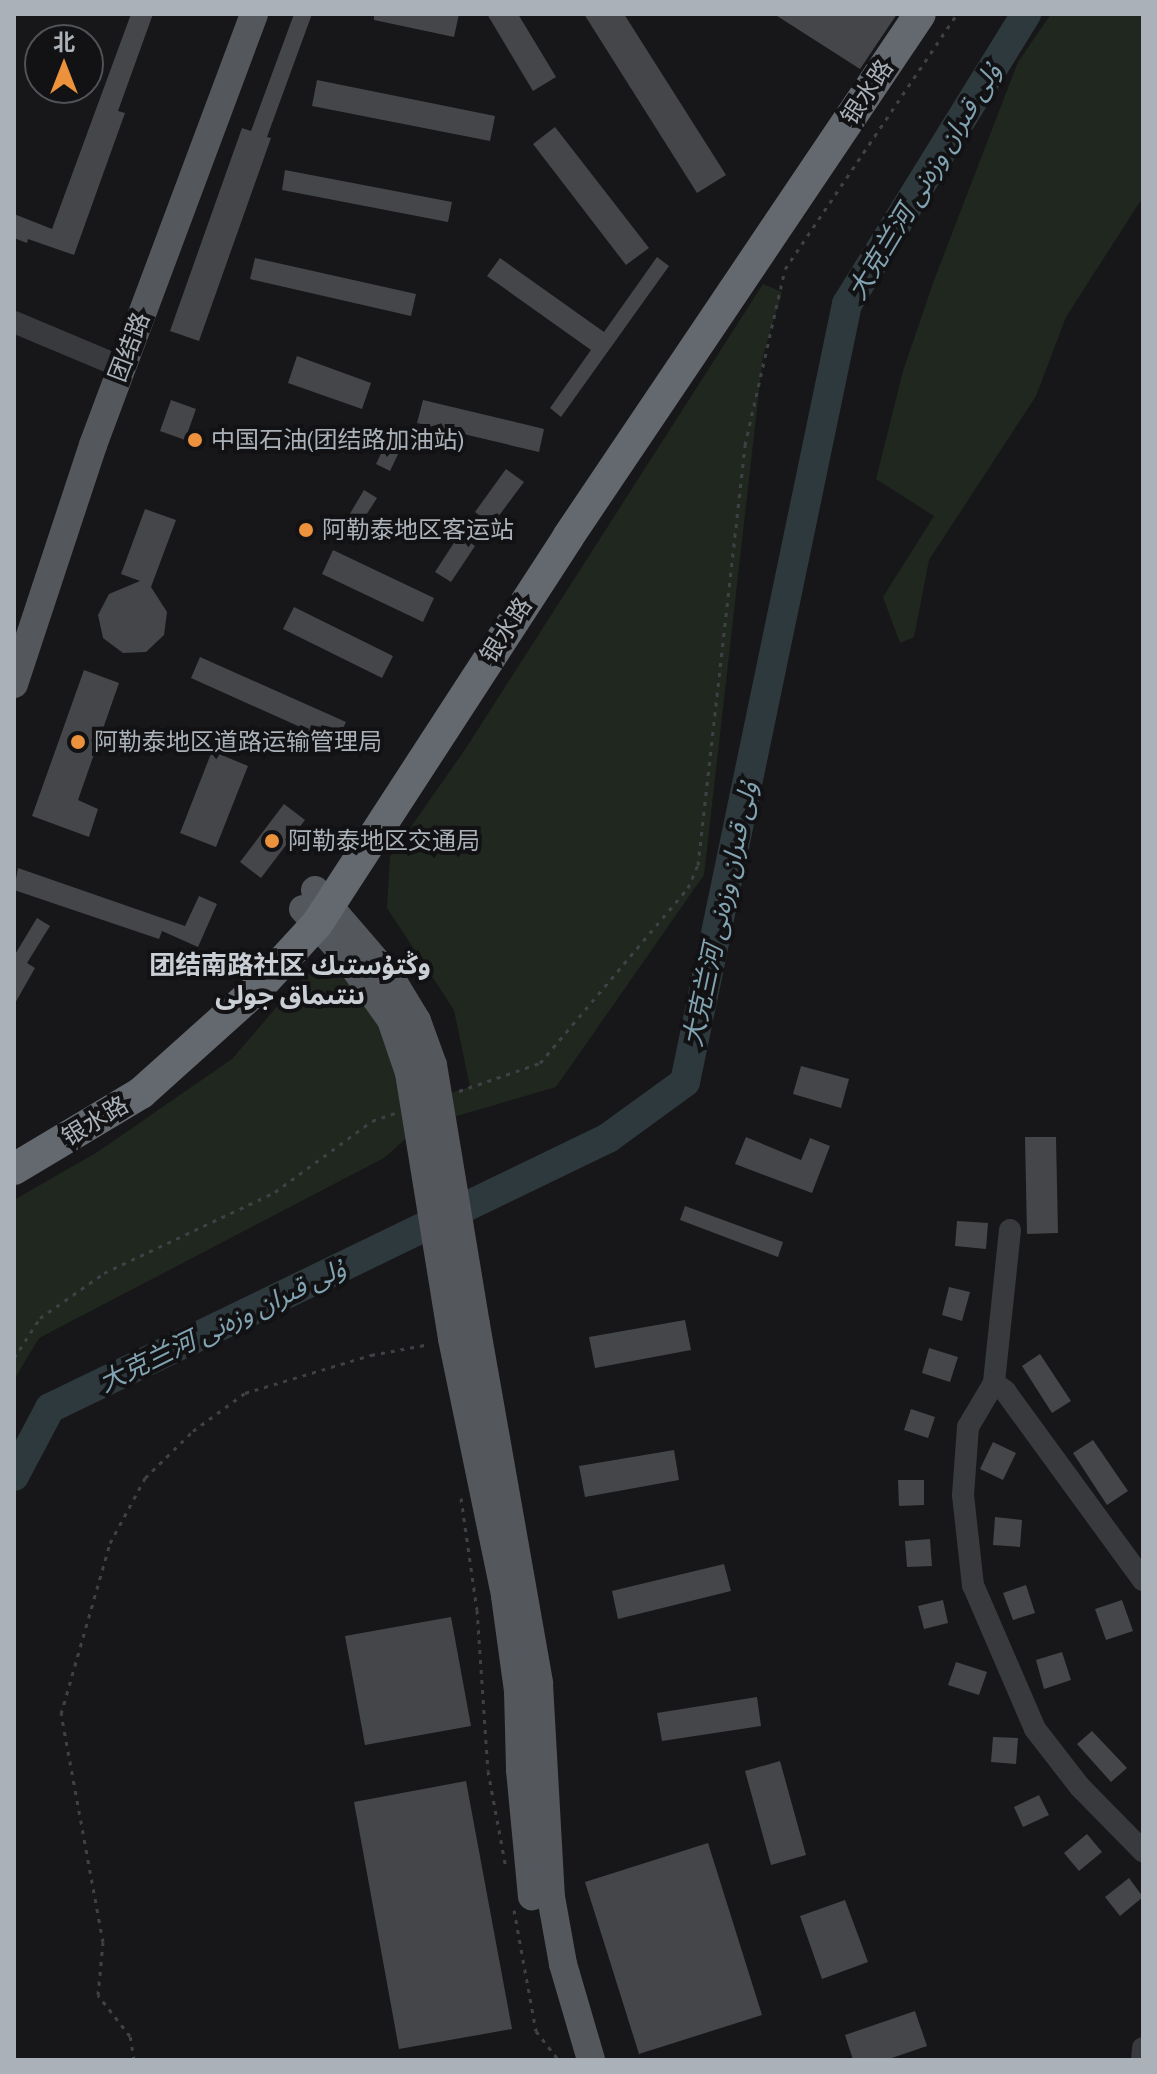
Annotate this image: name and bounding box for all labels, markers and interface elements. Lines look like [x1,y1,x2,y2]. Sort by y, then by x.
north arrow [24,24,104,104]
text: 北 [53,27,75,57]
street label: 银水路 [835,54,899,130]
water label: 大克兰河 ۇلى قىران وزەنى [841,57,1007,305]
street label: 团结路 [103,308,155,386]
place label: 中国石油(团结路加油站) [211,426,464,454]
marker: 中国石油(团结路加油站) [186,431,204,449]
place label: 阿勒泰地区客运站 [322,516,514,544]
marker: 阿勒泰地区客运站 [297,521,315,539]
street label: 银水路 [474,592,538,668]
place label: 阿勒泰地区道路运输管理局 [94,728,382,756]
marker: 阿勒泰地区道路运输管理局 [69,733,87,751]
water label: 大克兰河 ۇلى قىران وزەنى [677,779,763,1049]
place label: 阿勒泰地区交通局 [288,827,480,855]
marker: 阿勒泰地区交通局 [263,832,281,850]
district label: 团结南路社区 وڭتۇستىك ىنتىماق جولى [149,949,431,1010]
street label: 银水路 [57,1090,133,1152]
water label: 大克兰河 ۇلى قىران وزەنى [94,1252,350,1398]

